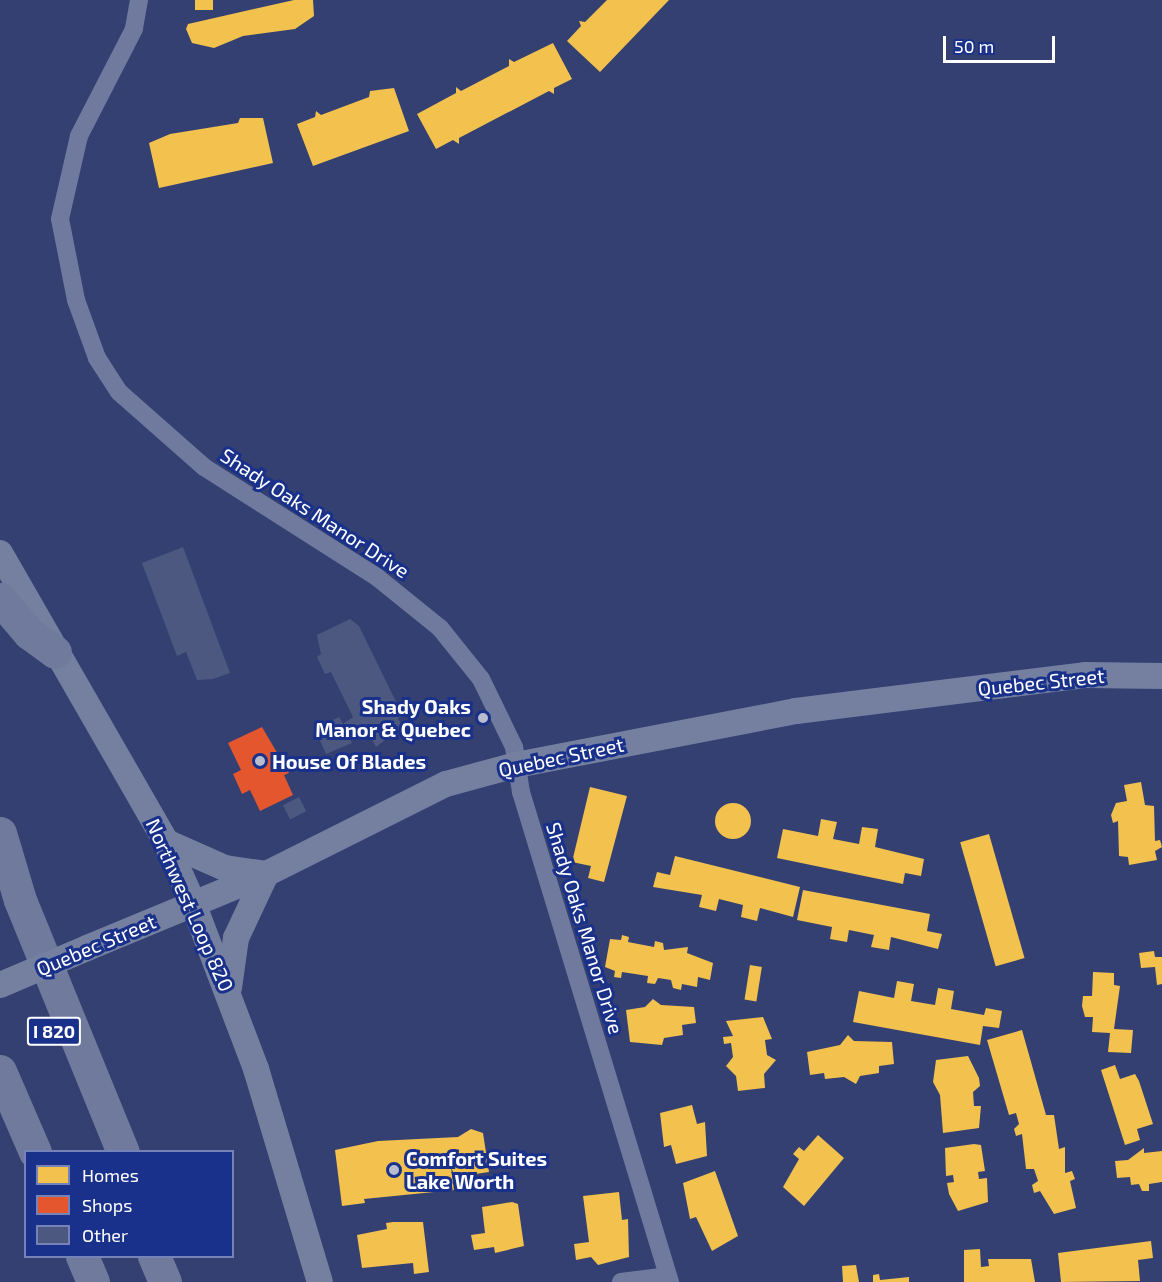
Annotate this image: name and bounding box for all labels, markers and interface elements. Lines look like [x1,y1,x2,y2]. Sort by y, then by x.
scale bar [946,24,1058,62]
text: 50 m [954,35,994,57]
street label: Shady Oaks Manor Drive [216,443,414,583]
street label: Quebec Street [976,663,1106,701]
place label: Shady Oaks Manor & Quebec [315,694,471,741]
marker: Shady Oaks Manor & Quebec [476,711,490,725]
street label: Quebec Street [496,732,626,782]
place label: House Of Blades [272,749,426,773]
marker: House Of Blades [253,754,267,768]
street label: Northwest Loop 820 [141,815,239,995]
street label: Shady Oaks Manor Drive [541,819,629,1037]
street label: Quebec Street [33,909,159,981]
road number: I 820 [26,1016,82,1046]
place label: Comfort Suites Lake Worth [406,1146,547,1193]
legend [24,1150,234,1258]
marker: Comfort Suites Lake Worth [387,1163,401,1177]
text: Homes [82,1164,139,1186]
text: Shops [82,1194,132,1216]
text: Other [82,1224,128,1246]

